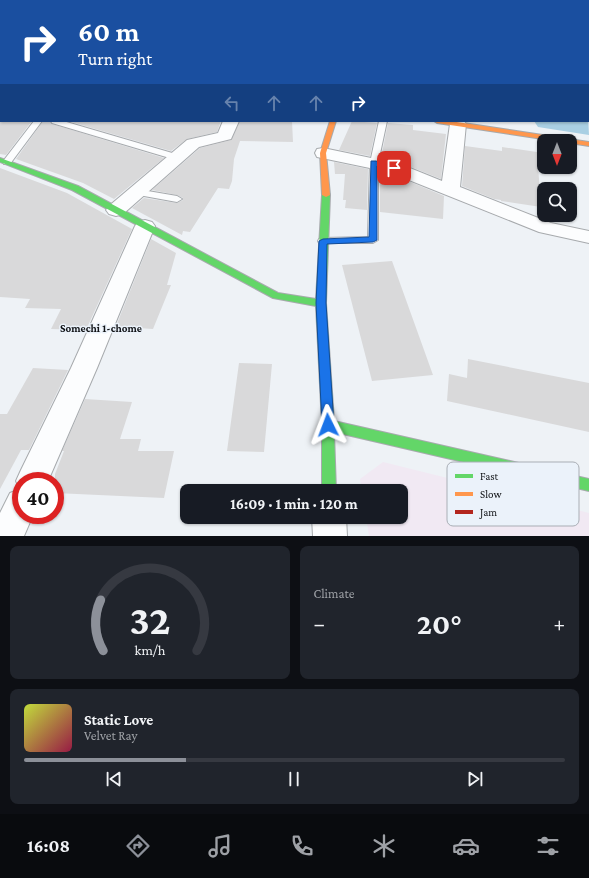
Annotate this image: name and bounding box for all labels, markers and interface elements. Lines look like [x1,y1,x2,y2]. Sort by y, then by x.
icon: right [12,16,64,68]
text: 60 m [78,16,139,47]
text: Turn right [78,49,152,69]
icon: left [221,92,243,114]
icon: ahead [263,92,285,114]
icon: ahead [305,92,327,114]
icon: right [347,92,369,114]
north arrow [537,134,577,174]
map controls [537,134,577,222]
pin [377,151,411,185]
icon: arrive [383,157,405,179]
button: search [537,182,577,222]
district label: Somechi 1-chome [60,322,142,334]
position arrow [307,404,349,446]
legend [447,462,579,526]
text: Fast [480,470,499,482]
speed limit sign: 40 [12,472,64,524]
text: Slow [480,488,502,500]
text: 16:09 · 1 min · 120 m [230,496,358,512]
text: Jam [479,506,497,519]
text: Climate [314,586,354,601]
text: 32 [129,596,170,642]
text: 20° [417,607,462,640]
text: − [314,611,325,636]
text: + [553,611,565,636]
text: km/h [134,641,165,657]
text: Static Love [84,712,153,728]
text: Velvet Ray [84,728,137,743]
icon: previous [103,768,125,790]
icon: pause [283,768,305,790]
icon: next [464,768,486,790]
icon: directions [124,832,152,860]
icon: music [206,832,234,860]
icon: phone [288,832,316,860]
icon: climate [370,832,398,860]
icon: car [452,832,480,860]
icon: filters [534,832,562,860]
text: 16:08 [27,836,70,856]

